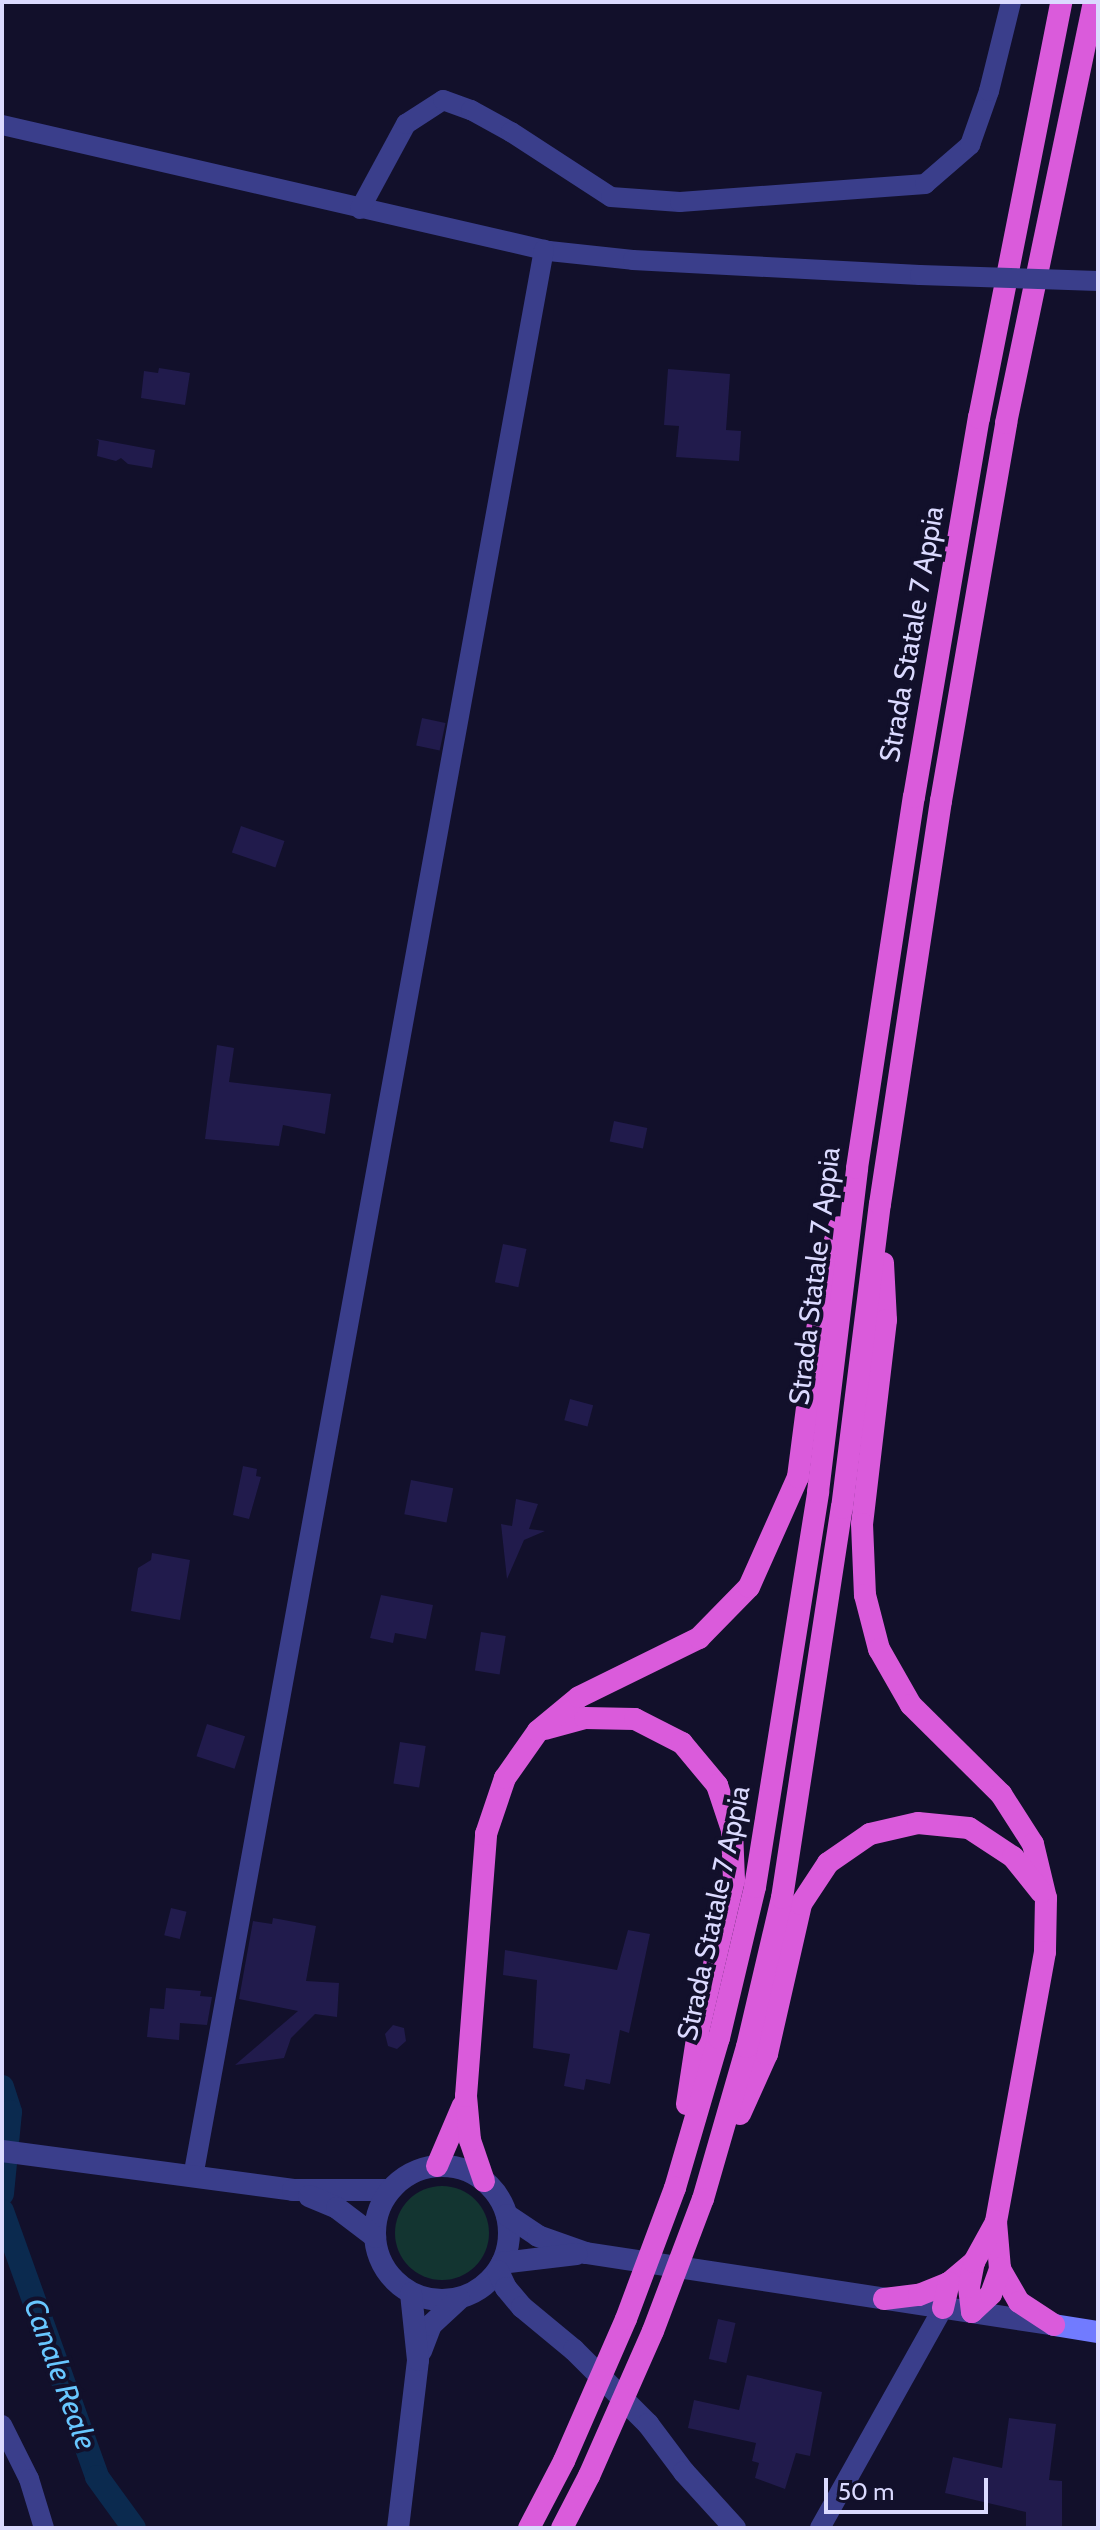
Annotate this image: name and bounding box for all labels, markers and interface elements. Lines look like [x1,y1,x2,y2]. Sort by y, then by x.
street label: Strada Statale 7 Appia [872,503,950,765]
street label: Strada Statale 7 Appia [782,1145,846,1407]
street label: Strada Statale 7 Appia [670,1783,756,2043]
water label: Canale Reale [16,2294,104,2454]
scale bar [828,2462,992,2512]
text: 50 m [838,2477,894,2506]

